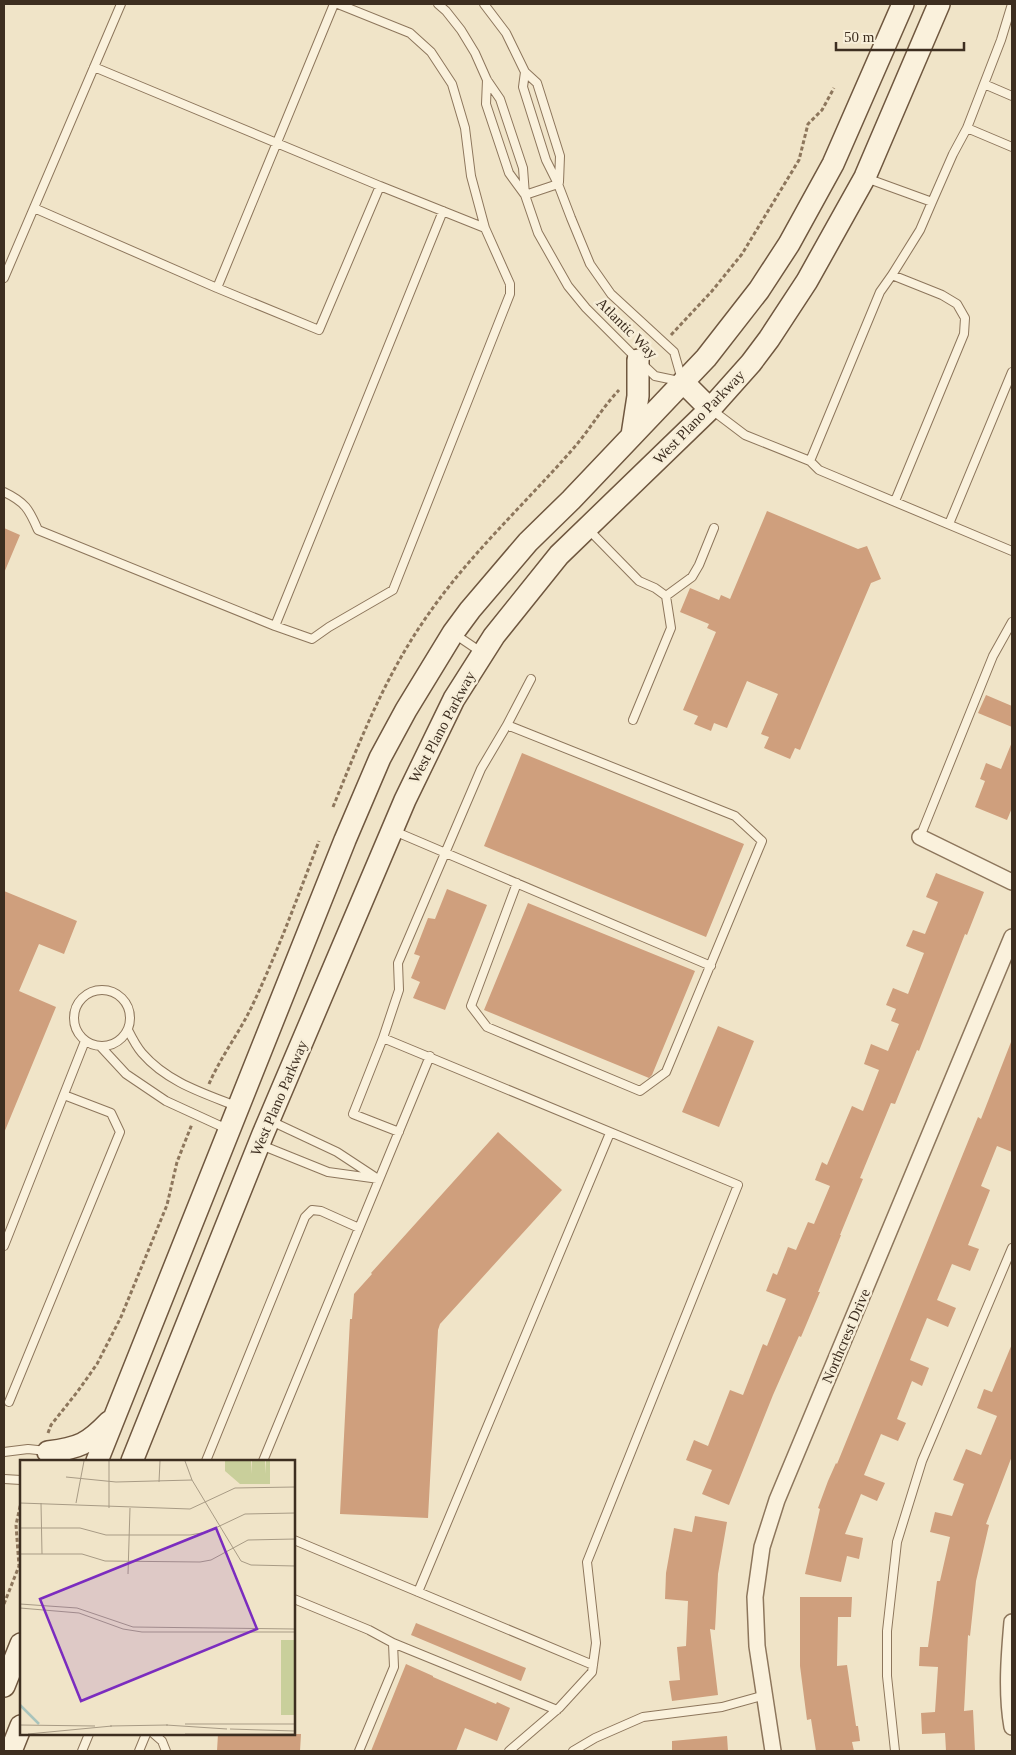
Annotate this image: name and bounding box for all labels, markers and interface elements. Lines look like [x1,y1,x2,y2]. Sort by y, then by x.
scale bar [836,20,964,52]
text: 50 m [844,29,875,45]
street label: Atlantic Way [593,294,661,362]
street label: West Plano Parkway [650,367,748,467]
street label: West Plano Parkway [406,668,478,785]
street label: West Plano Parkway [247,1037,311,1158]
street label: Northcrest Drive [819,1286,873,1386]
inset map [20,1460,295,1735]

